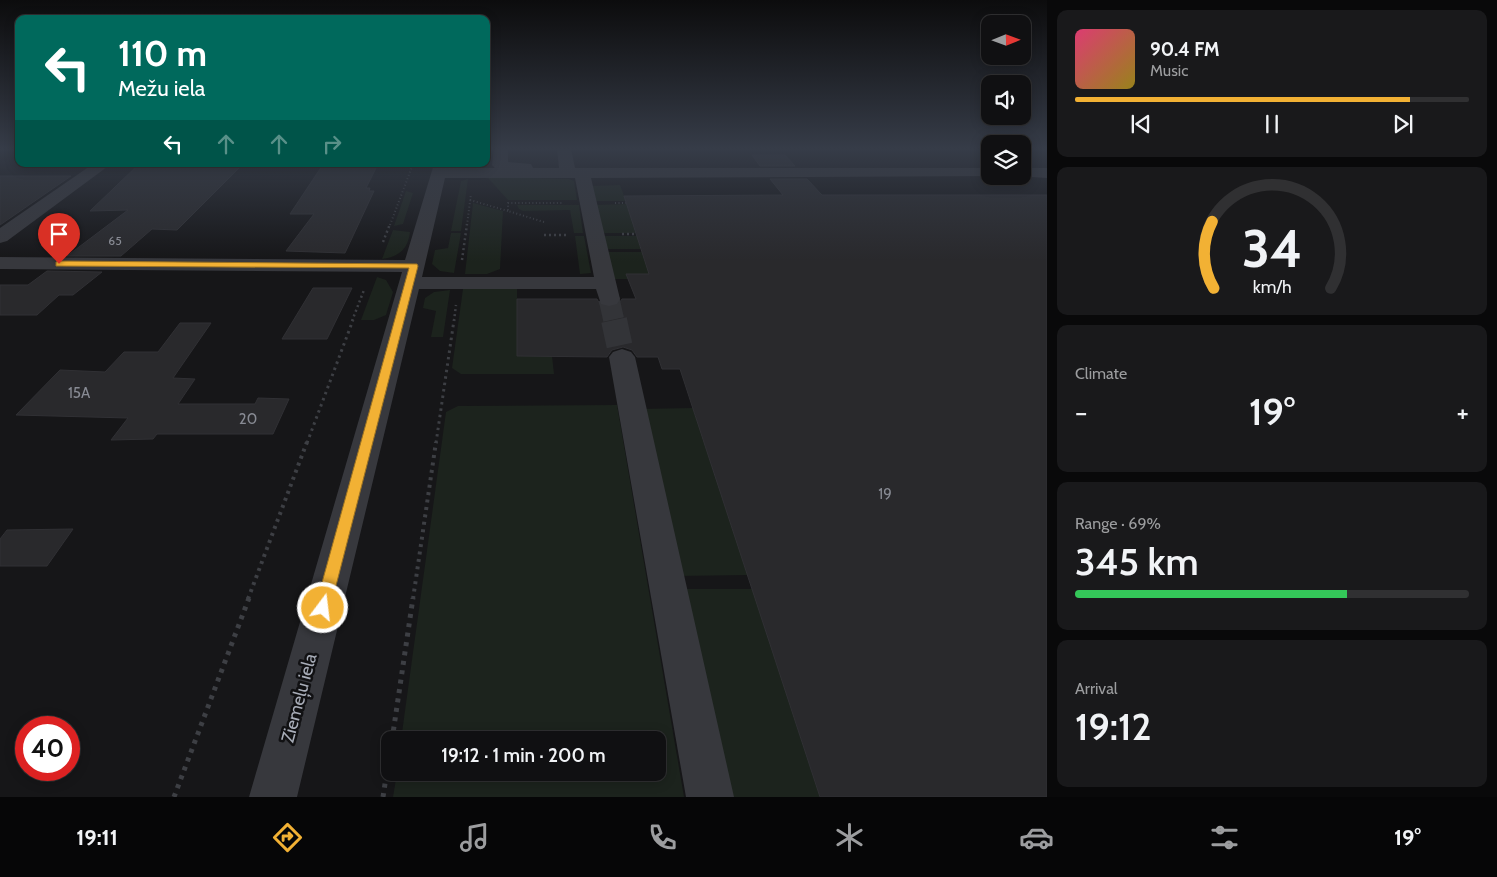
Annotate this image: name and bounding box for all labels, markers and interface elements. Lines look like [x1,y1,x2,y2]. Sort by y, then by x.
north arrow [981,15,1031,65]
map controls [981,15,1031,185]
text: 110 m [118,32,207,75]
icon: left [35,35,100,100]
text: 90.4 FM [1150,38,1220,61]
text: Music [1150,61,1188,80]
text: Mežu iela [118,75,205,102]
button: sound [981,75,1031,125]
icon: previous [1127,110,1155,138]
icon: pause [1258,110,1286,138]
icon: next [1389,110,1417,138]
icon: left [159,130,187,158]
icon: ahead [212,130,240,158]
icon: ahead [265,130,293,158]
icon: right [318,130,346,158]
button: layers [981,135,1031,185]
pin [38,213,80,264]
text: 34 [1242,217,1302,280]
icon: arrive [45,220,73,248]
house number: 65 [108,233,122,248]
text: km/h [1252,276,1292,297]
text: Climate [1075,364,1127,383]
house number: 15A [68,384,91,402]
text: 19° [1249,388,1295,435]
text: − [1075,395,1087,429]
text: + [1457,395,1469,429]
house number: 20 [239,410,257,428]
house number: 19 [878,485,892,503]
text: Range · 69% [1075,514,1161,533]
text: 345 km [1075,538,1199,585]
position arrow [296,581,348,633]
street label: Ziemeļu iela [277,651,323,745]
text: Arrival [1075,679,1118,698]
text: 19:12 [1075,703,1152,750]
speed limit sign: 40 [15,716,80,781]
text: 19:12 · 1 min · 200 m [441,744,606,767]
icon: directions [270,820,305,855]
icon: music [457,820,492,855]
icon: phone [645,820,680,855]
icon: climate [832,820,867,855]
icon: car [1019,820,1054,855]
icon: filters [1207,820,1242,855]
text: 19:11 [76,824,118,851]
text: 19° [1394,824,1421,851]

